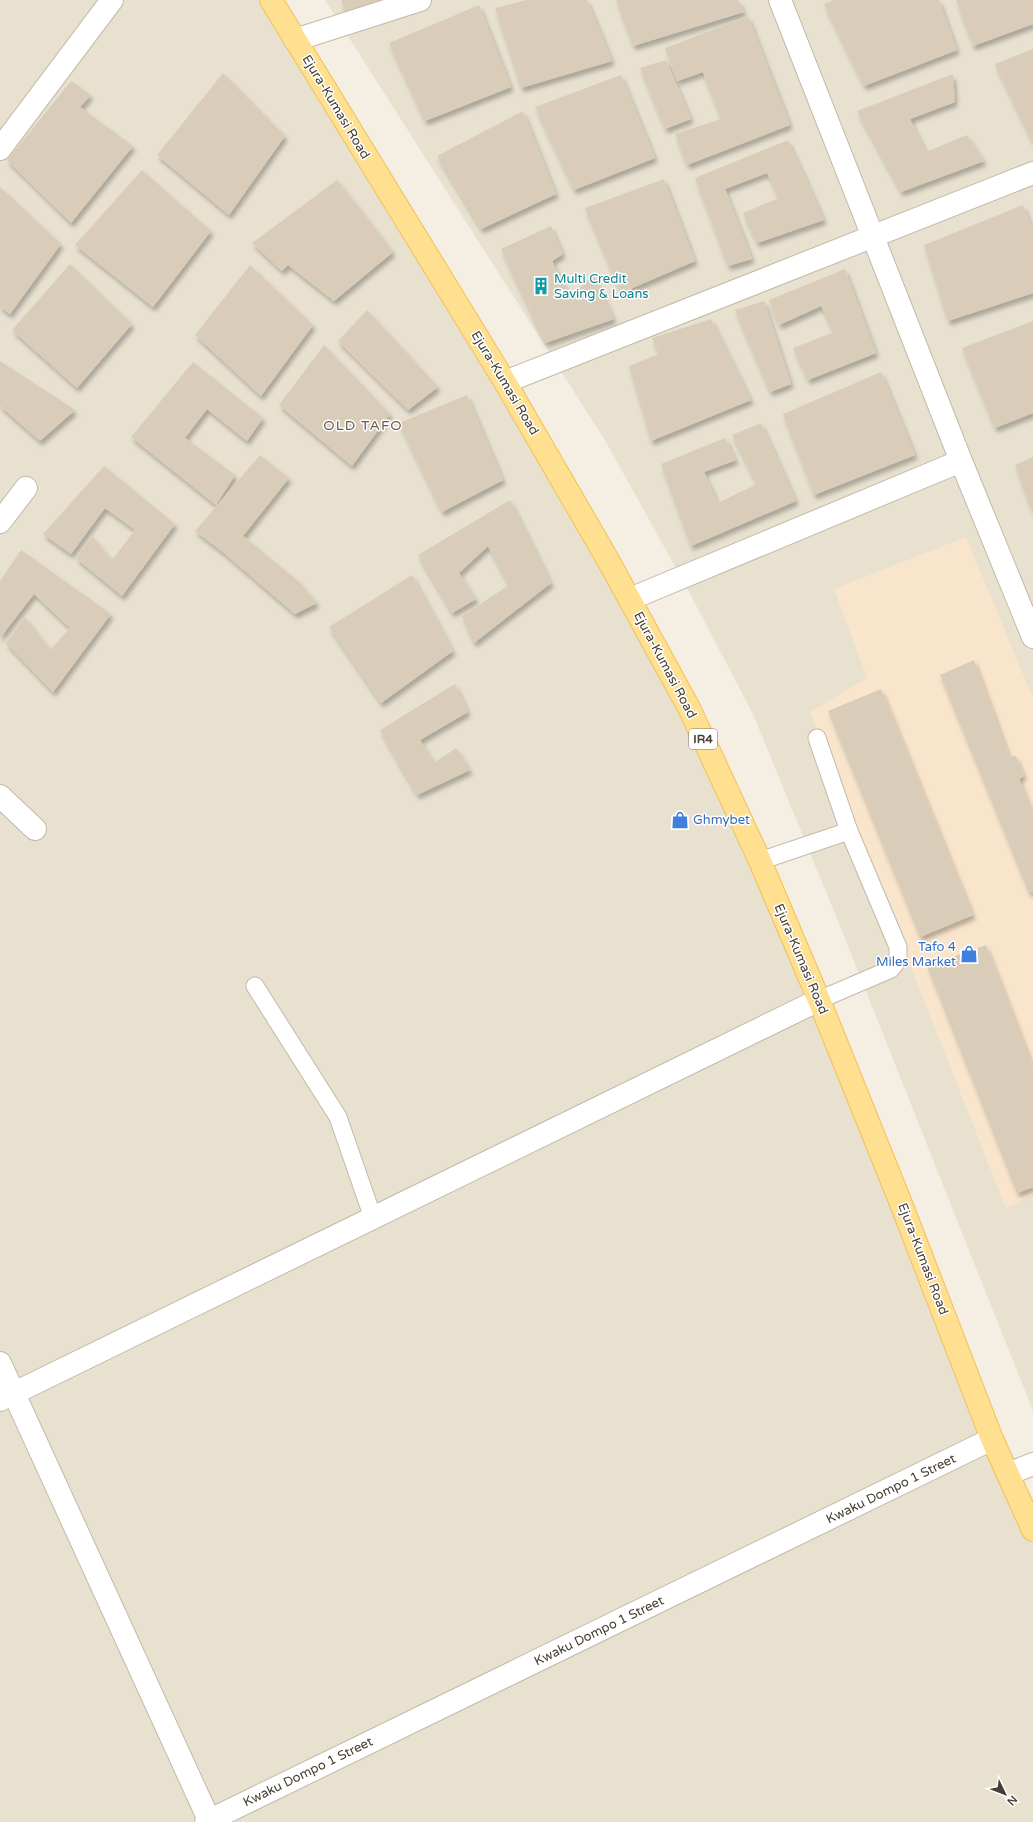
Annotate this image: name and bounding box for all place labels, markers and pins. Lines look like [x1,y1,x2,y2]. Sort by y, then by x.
place label: Multi Credit Saving & Loans [554,271,649,302]
building icon: Multi Credit Saving & Loans [531,276,551,296]
shop icon: Ghmybet [670,810,690,830]
place label: Ghmybet [693,812,750,828]
place label: Tafo 4 Miles Market [876,939,956,970]
shop icon: Tafo 4 Miles Market [959,944,979,964]

